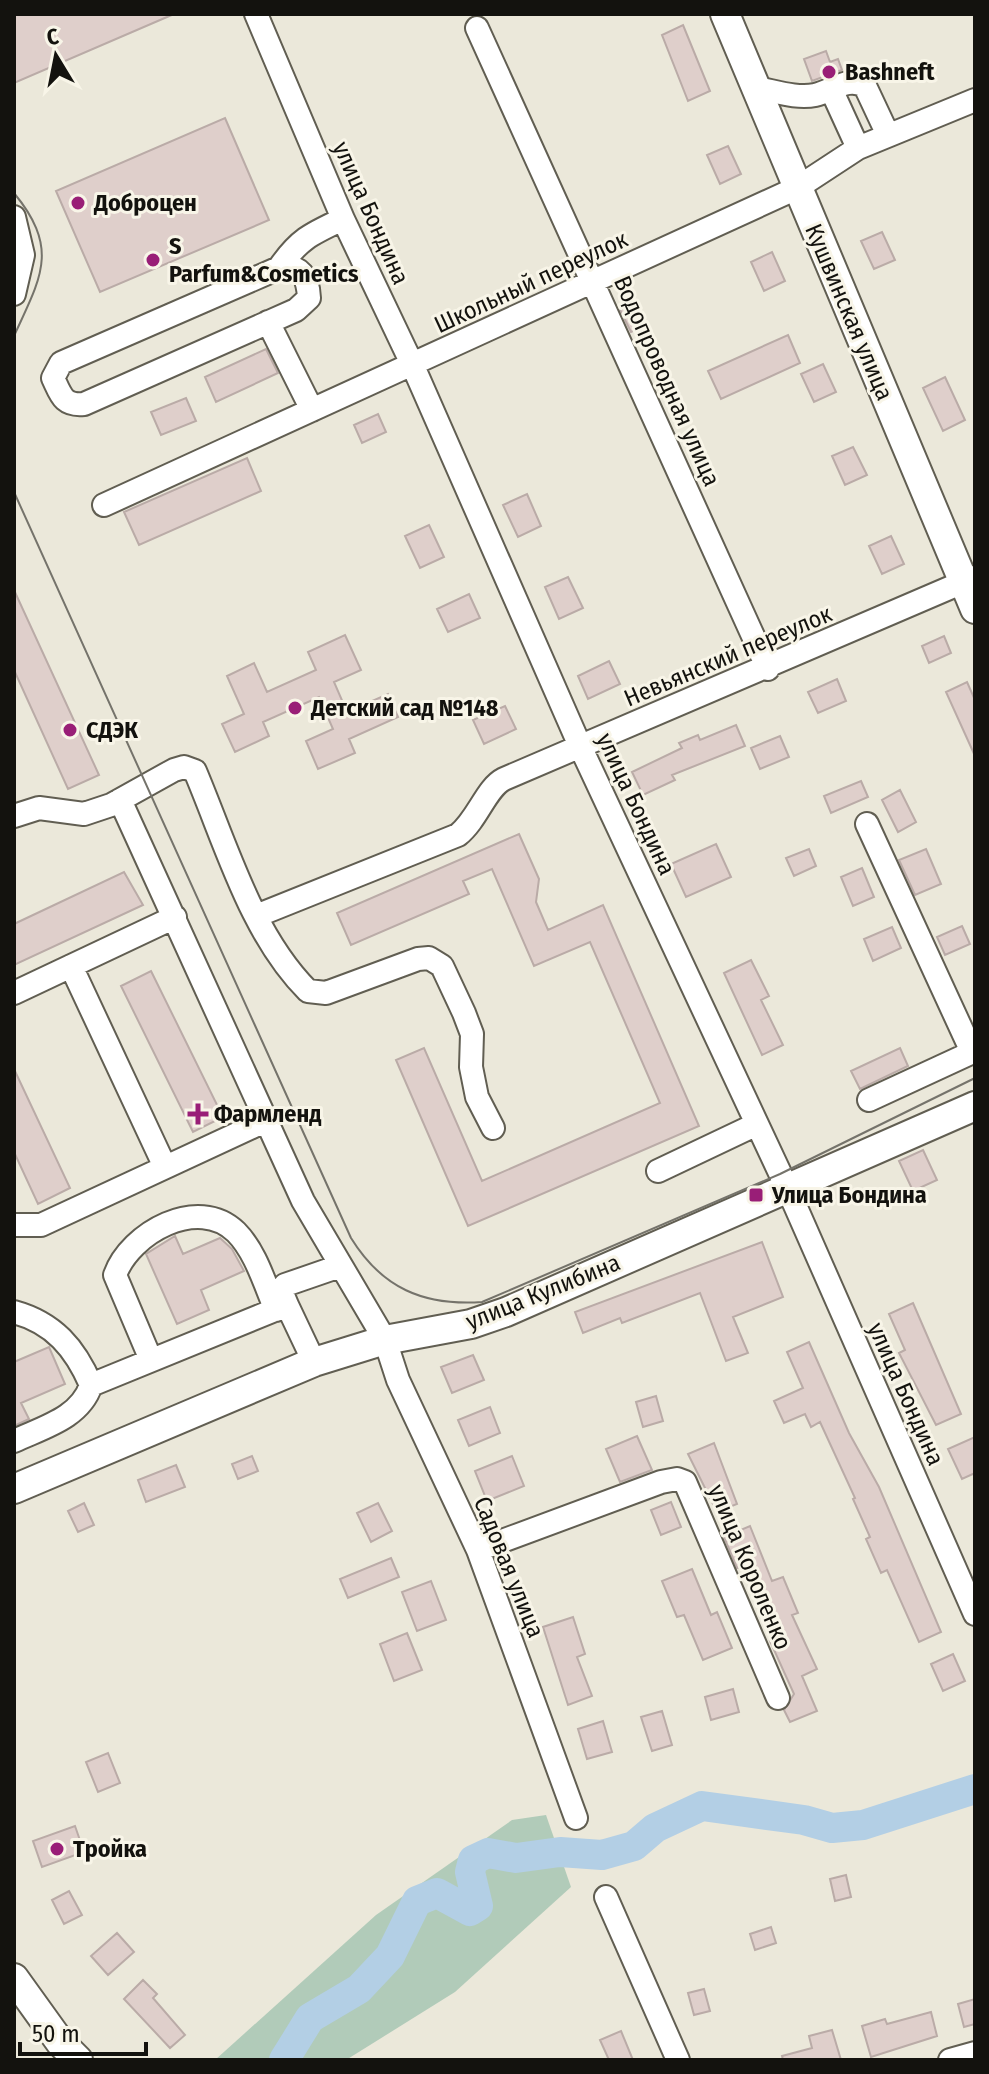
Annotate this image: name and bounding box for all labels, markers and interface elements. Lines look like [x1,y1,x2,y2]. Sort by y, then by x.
north arrow [16,16,96,96]
text: С [45,22,61,51]
place label: Bashneft [845,58,935,86]
marker: Bashneft [820,63,838,81]
street label: улица Бондина [327,137,415,289]
place label: Доброцен [93,189,197,217]
marker: Доброцен [69,194,87,212]
street label: Кушвинская улица [799,220,899,404]
street label: Школьный переулок [430,225,633,339]
place label: S Parfum&Cosmetics [169,232,359,288]
marker: S Parfum&Cosmetics [144,251,162,269]
street label: Водопроводная улица [608,272,726,490]
street label: Невьянский переулок [620,599,837,712]
place label: Детский сад №148 [310,694,499,722]
marker: Детский сад №148 [286,699,304,717]
place label: СДЭК [86,716,138,744]
marker: СДЭК [61,721,79,739]
street label: улица Бондина [591,729,681,879]
place label: Фармленд [214,1100,321,1128]
marker: Фармленд [189,1105,207,1123]
place label: Улица Бондина [771,1181,927,1209]
marker: Улица Бондина [747,1186,765,1204]
street label: улица Кулибина [462,1248,624,1336]
street label: улица Бондина [862,1318,950,1470]
street label: улица Короленко [703,1480,797,1654]
street label: Садовая улица [468,1492,550,1642]
place label: Тройка [73,1835,147,1863]
marker: Тройка [48,1840,66,1858]
scale bar [20,2006,146,2056]
text: 50 m [32,2020,80,2048]

